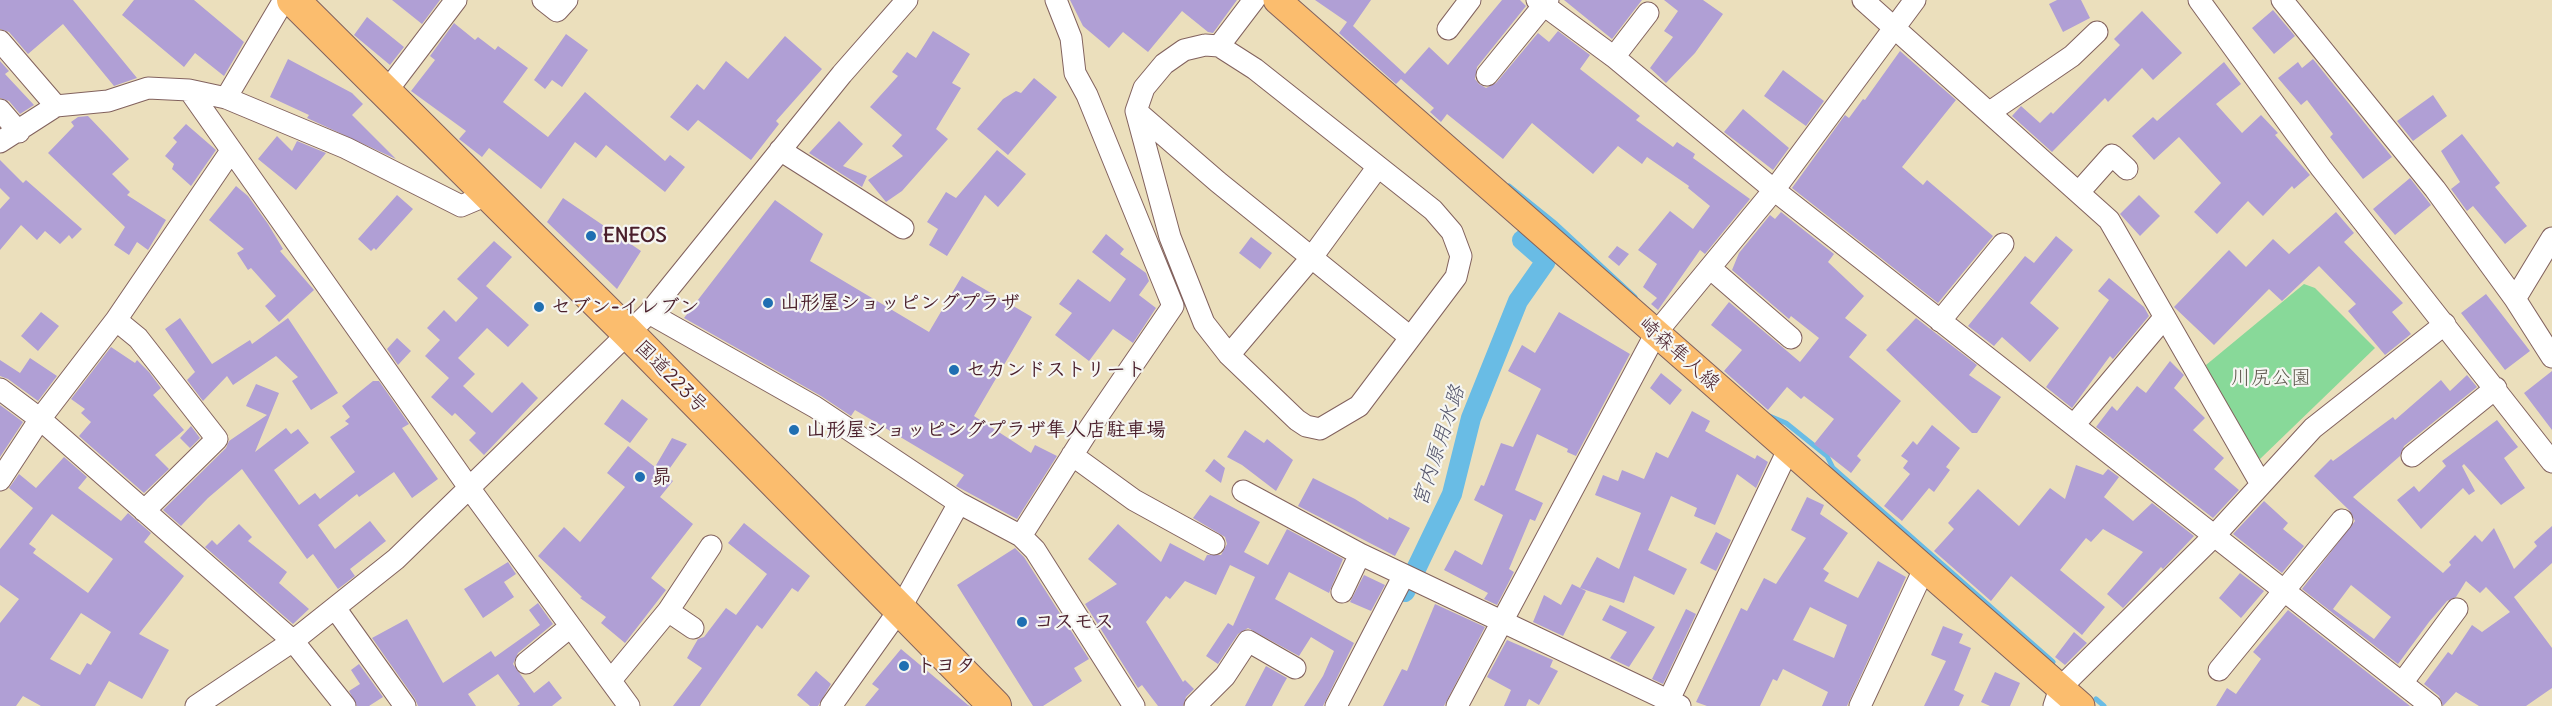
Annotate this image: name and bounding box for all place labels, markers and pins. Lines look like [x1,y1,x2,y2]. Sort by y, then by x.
place label: ENEOS [603,224,667,248]
marker: ENEOS [584,229,598,243]
place label: 山形屋ショッピングプラザ [780,291,1020,315]
place label: セブン-イレブン [551,295,700,319]
marker: 山形屋ショッピングプラザ [761,296,775,310]
marker: セブン-イレブン [532,300,546,314]
place label: セカンドストリート [966,358,1146,382]
marker: セカンドストリート [947,363,961,377]
place label: 山形屋ショッピングプラザ隼人店駐車場 [806,418,1166,442]
marker: 山形屋ショッピングプラザ隼人店駐車場 [787,423,801,437]
place label: 昴 [652,465,672,489]
marker: 昴 [633,470,647,484]
place label: コスモス [1034,610,1114,634]
marker: コスモス [1015,615,1029,629]
place label: トヨタ [916,654,976,678]
marker: トヨタ [897,659,911,673]

